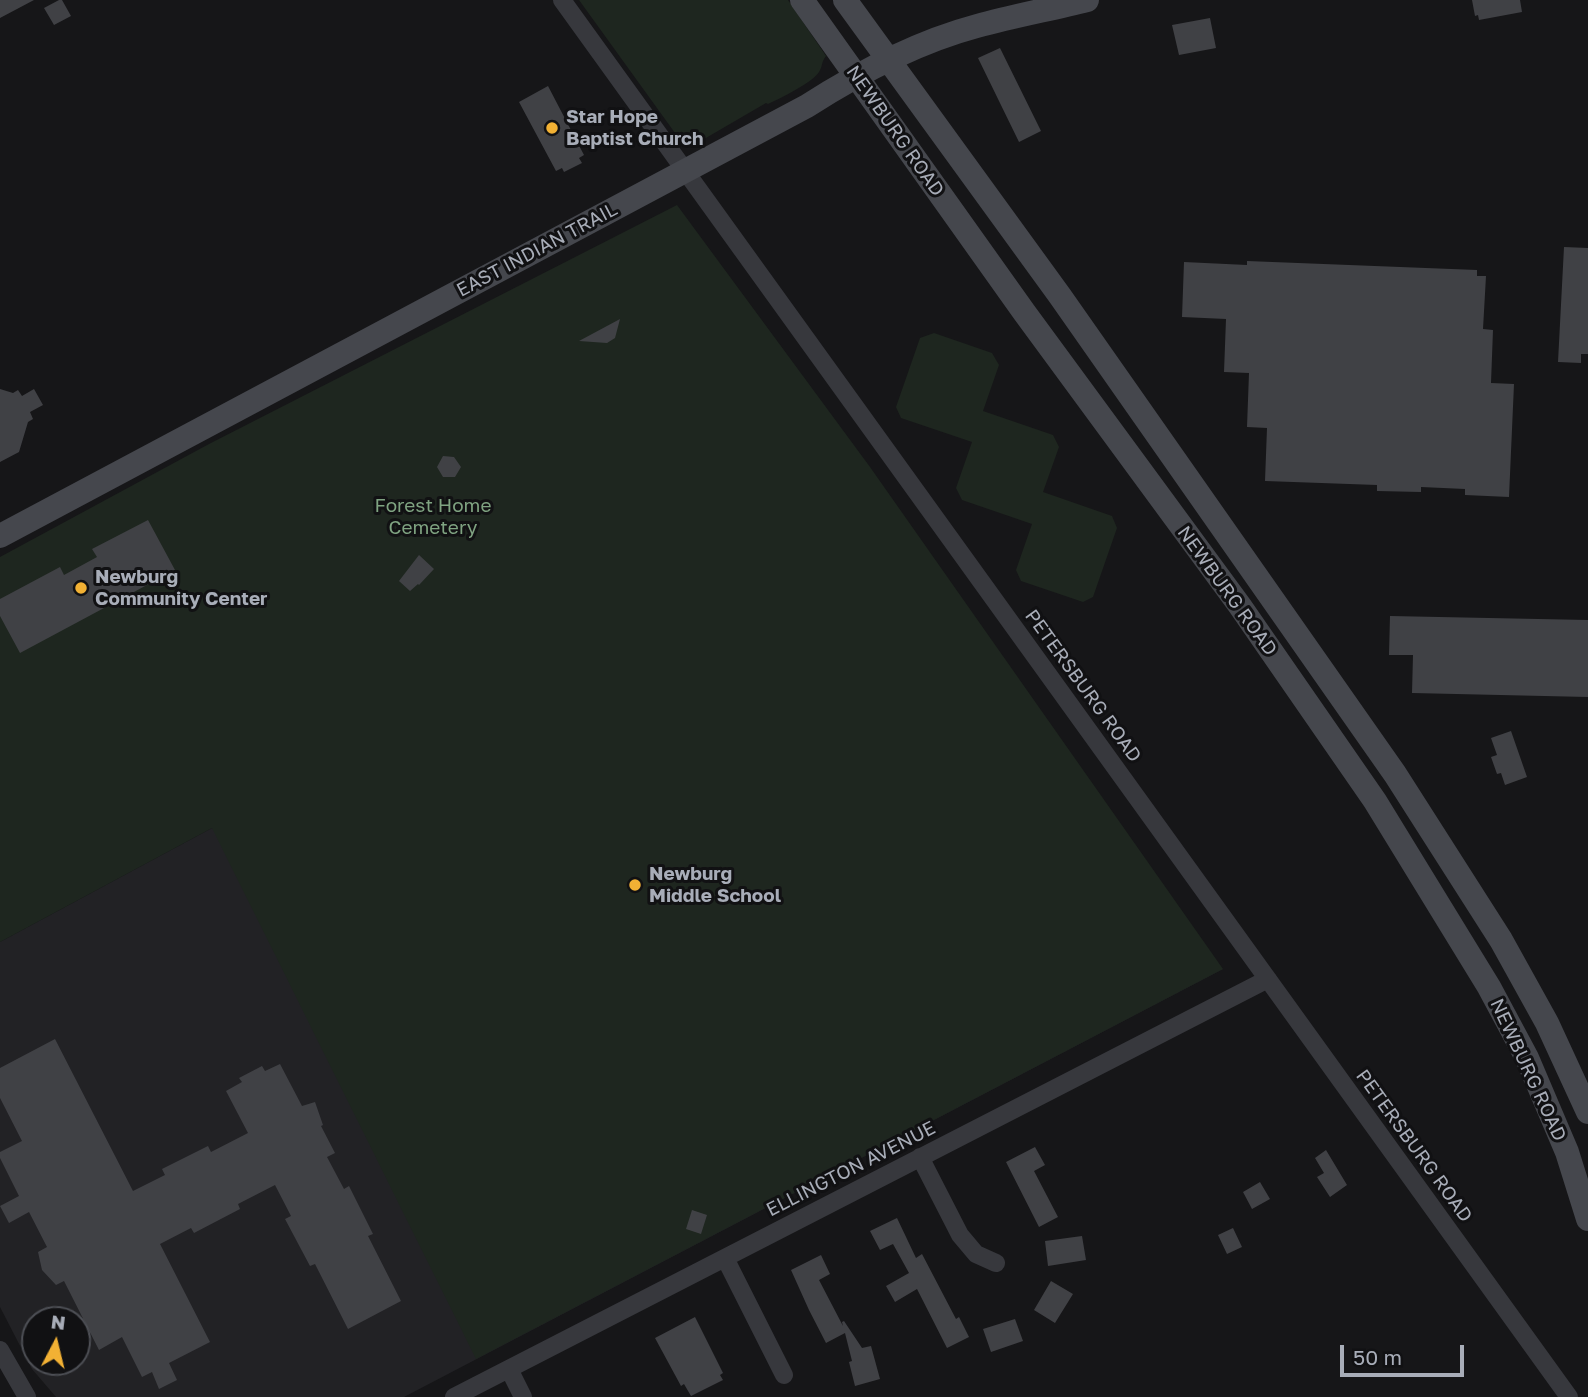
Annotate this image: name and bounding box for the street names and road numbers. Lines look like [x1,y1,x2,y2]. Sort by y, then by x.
street label: NEWBURG ROAD [841,61,949,201]
street label: EAST INDIAN TRAIL [453,198,621,302]
street label: NEWBURG ROAD [1172,522,1282,660]
street label: PETERSBURG ROAD [1020,605,1146,767]
street label: NEWBURG ROAD [1485,995,1571,1145]
street label: PETERSBURG ROAD [1351,1065,1477,1227]
street label: ELLINGTON AVENUE [763,1116,939,1222]

